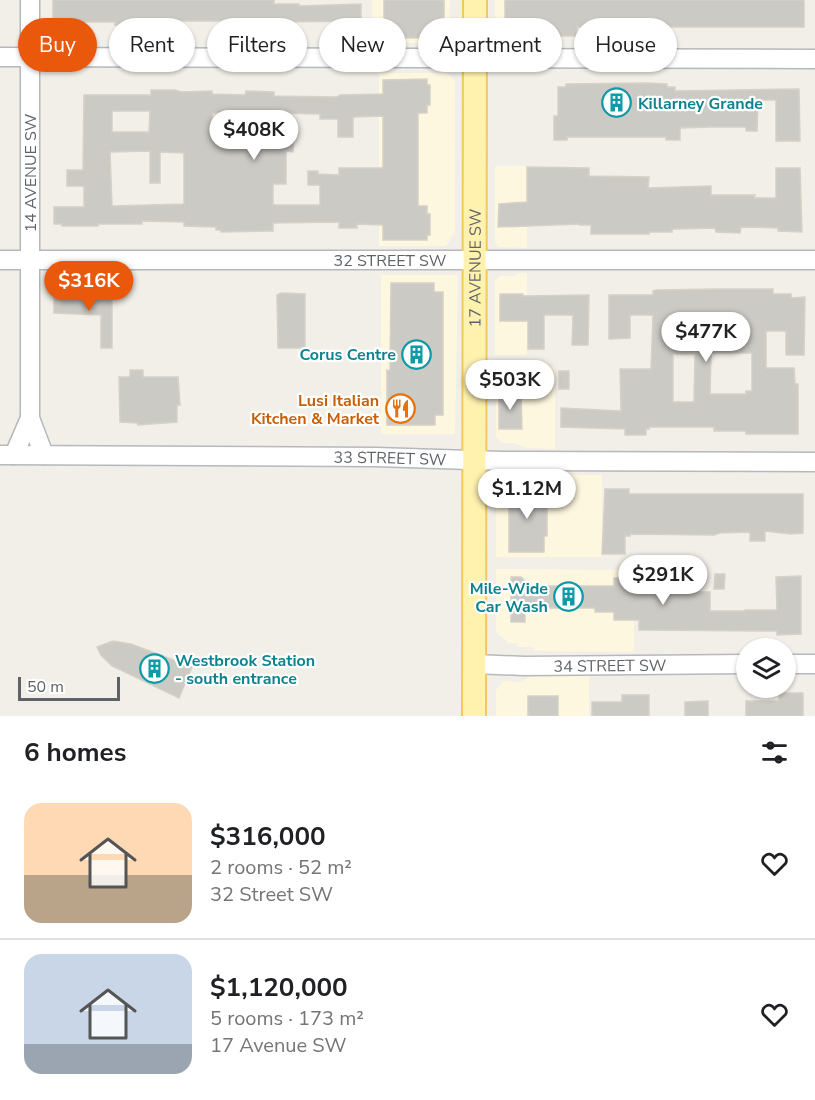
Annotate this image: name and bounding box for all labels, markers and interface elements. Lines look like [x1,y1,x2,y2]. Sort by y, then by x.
chip: Buy [18,18,97,72]
chip: Rent [109,18,195,72]
chip: Filters [207,18,307,72]
chip: New [319,18,406,72]
chip: Apartment [418,18,562,72]
chip: House [574,18,677,72]
building icon: Killarney Grande [601,87,633,119]
place label: Killarney Grande [638,93,763,115]
pin: $408K [212,110,296,161]
street label: 14 AVENUE SW [20,113,42,232]
text: $408K [223,116,285,143]
street label: 17 AVENUE SW [465,208,487,327]
street label: 32 STREET SW [334,250,447,272]
pin: $316K [47,261,131,312]
text: $316K [58,267,120,294]
pin: $477K [664,312,748,363]
text: $477K [675,318,737,345]
building icon: Corus Centre [401,338,433,370]
place label: Corus Centre [300,344,396,366]
pin: $503K [468,360,552,411]
text: $503K [479,366,541,393]
place label: Lusi Italian Kitchen & Market [251,390,380,430]
restaurant icon: Lusi Italian Kitchen & Market [384,393,416,425]
street label: 33 STREET SW [334,447,447,471]
pin: $1.12M [478,469,576,520]
text: $1.12M [492,475,562,502]
pin: $291K [621,555,705,606]
text: $291K [632,561,694,588]
place label: Mile-Wide Car Wash [470,578,548,618]
building icon: Mile-Wide Car Wash [553,581,585,613]
map controls [736,638,796,698]
button: layers [736,638,796,698]
place label: Westbrook Station - south entrance [175,650,315,690]
building icon: Westbrook Station - south entrance [138,653,170,685]
street label: 34 STREET SW [553,655,667,678]
scale bar [18,674,120,702]
text: 50 m [27,676,64,698]
text: 6 homes [24,735,126,770]
icon: filters [758,736,791,769]
text: $316,000 [210,819,326,854]
icon: home [72,827,144,899]
icon: heart [758,847,791,880]
text: 2 rooms · 52 m² [210,854,352,881]
text: 32 Street SW [210,881,333,908]
text: $1,120,000 [210,970,348,1005]
icon: home [72,978,144,1050]
icon: heart [758,998,791,1031]
text: 5 rooms · 173 m² [210,1005,364,1032]
text: 17 Avenue SW [210,1032,346,1059]

